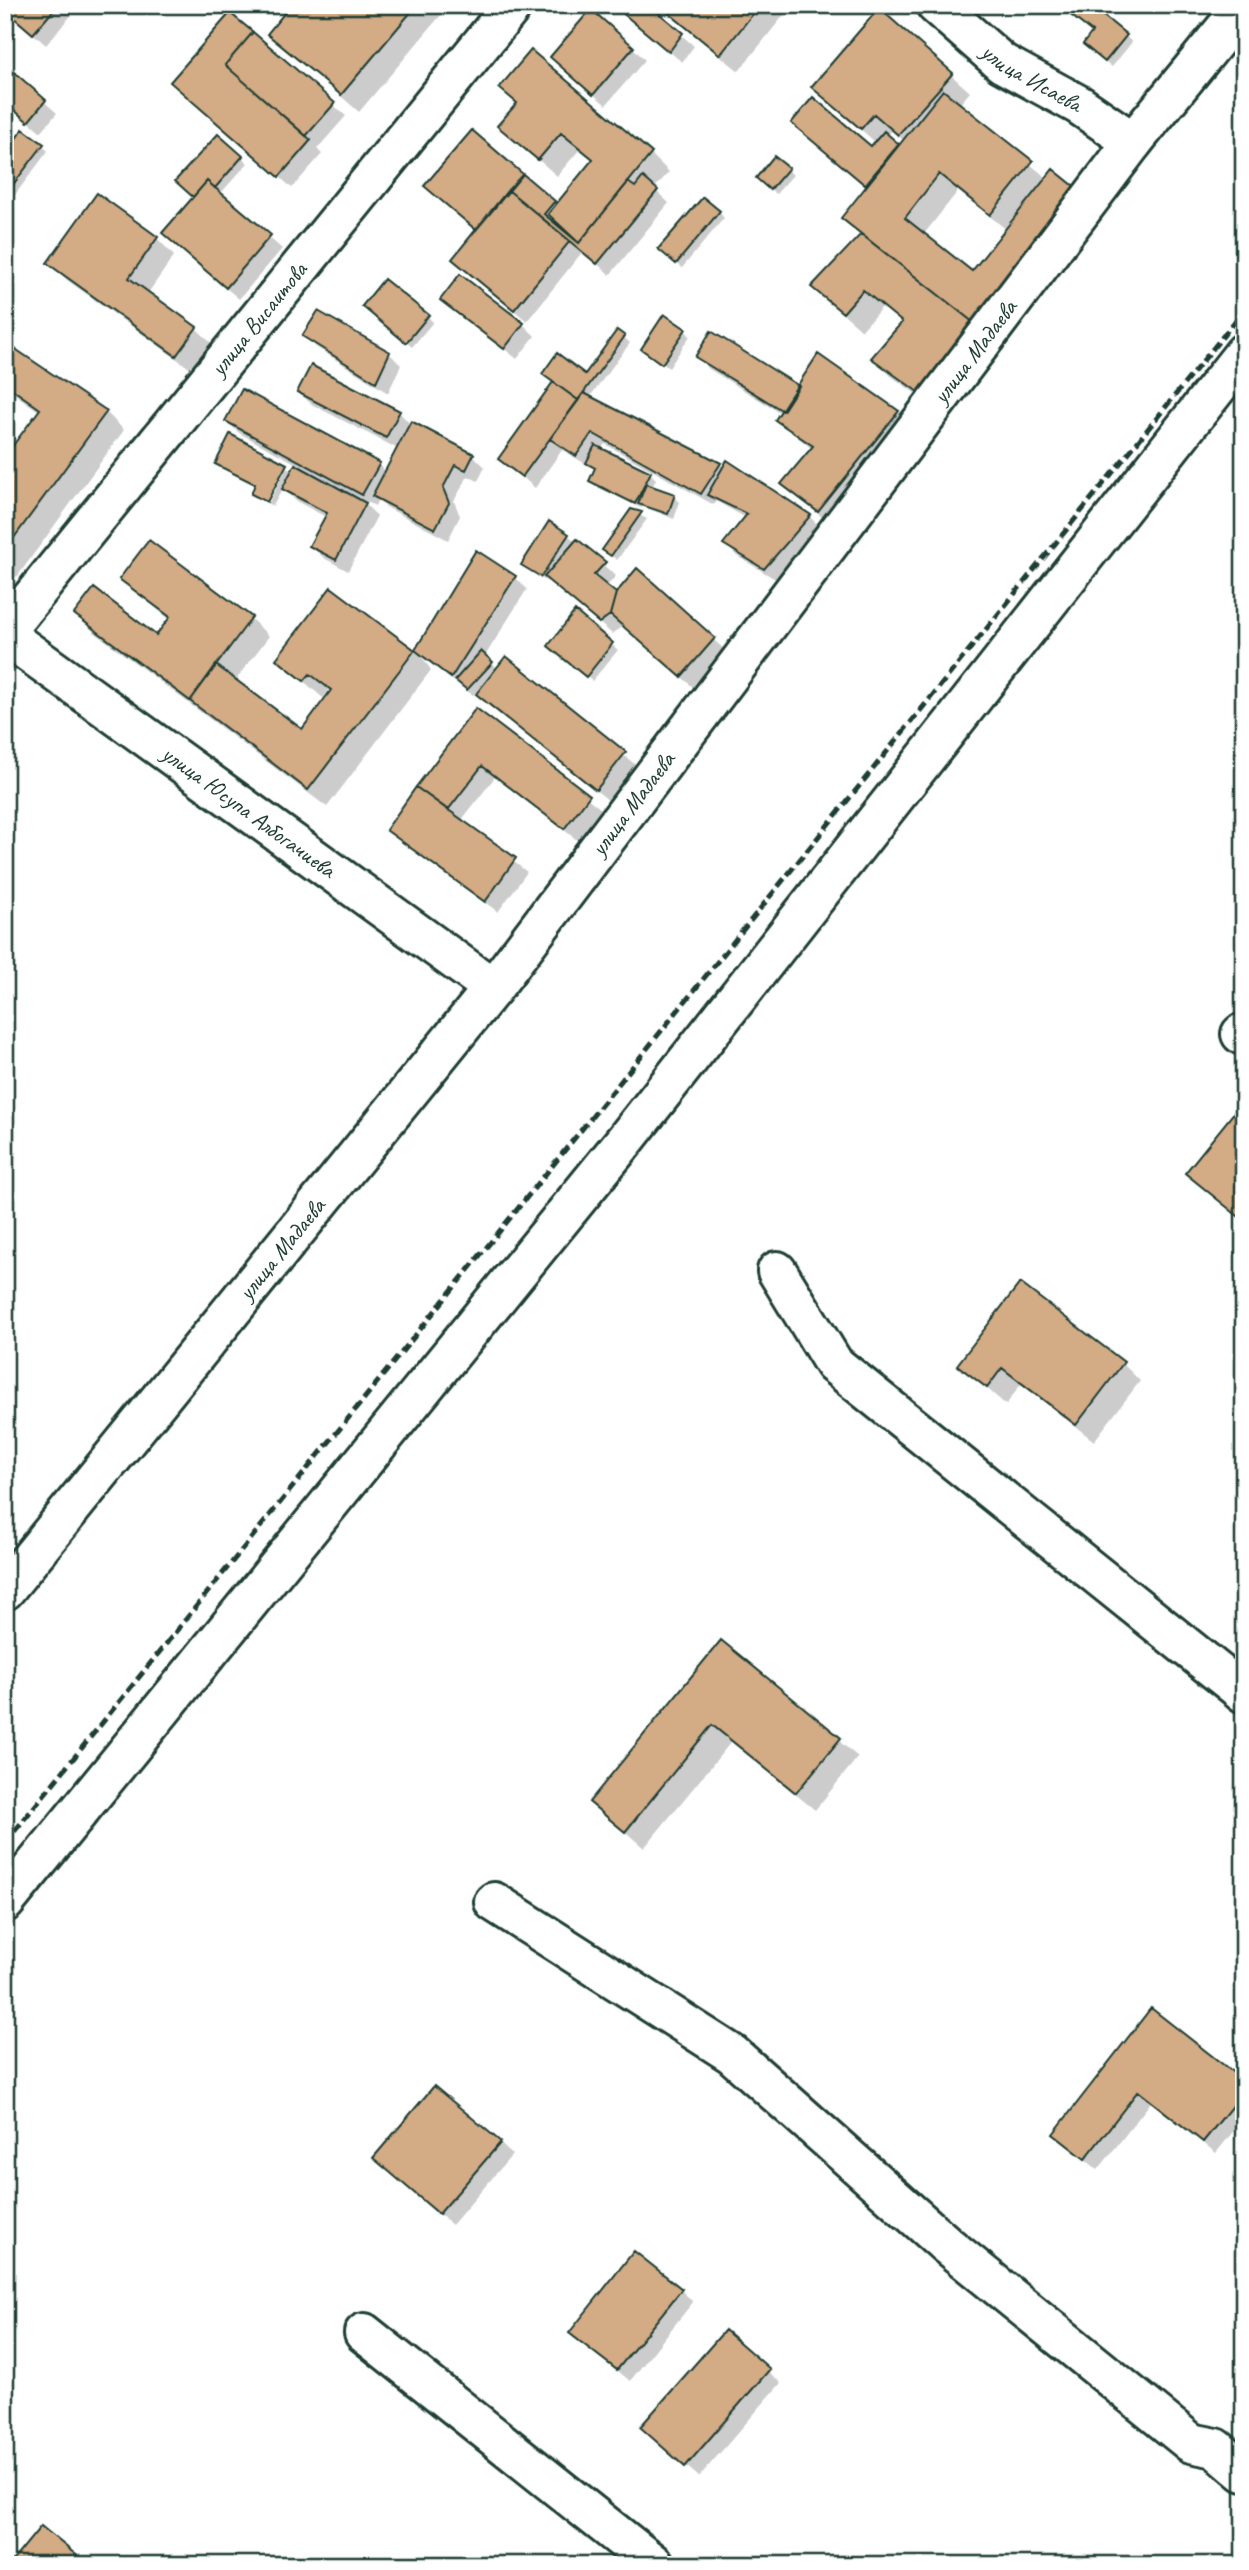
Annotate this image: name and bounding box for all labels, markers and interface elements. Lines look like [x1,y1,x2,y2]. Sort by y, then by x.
street label: улица Исаева [974,36,1089,120]
street label: улица Висаитова [202,255,314,383]
street label: улица Мадаева [924,292,1024,411]
street label: улица Юсупа Албогачиева [154,737,343,885]
street label: улица Мадаева [582,745,682,863]
street label: улица Мадаева [230,1191,333,1308]

